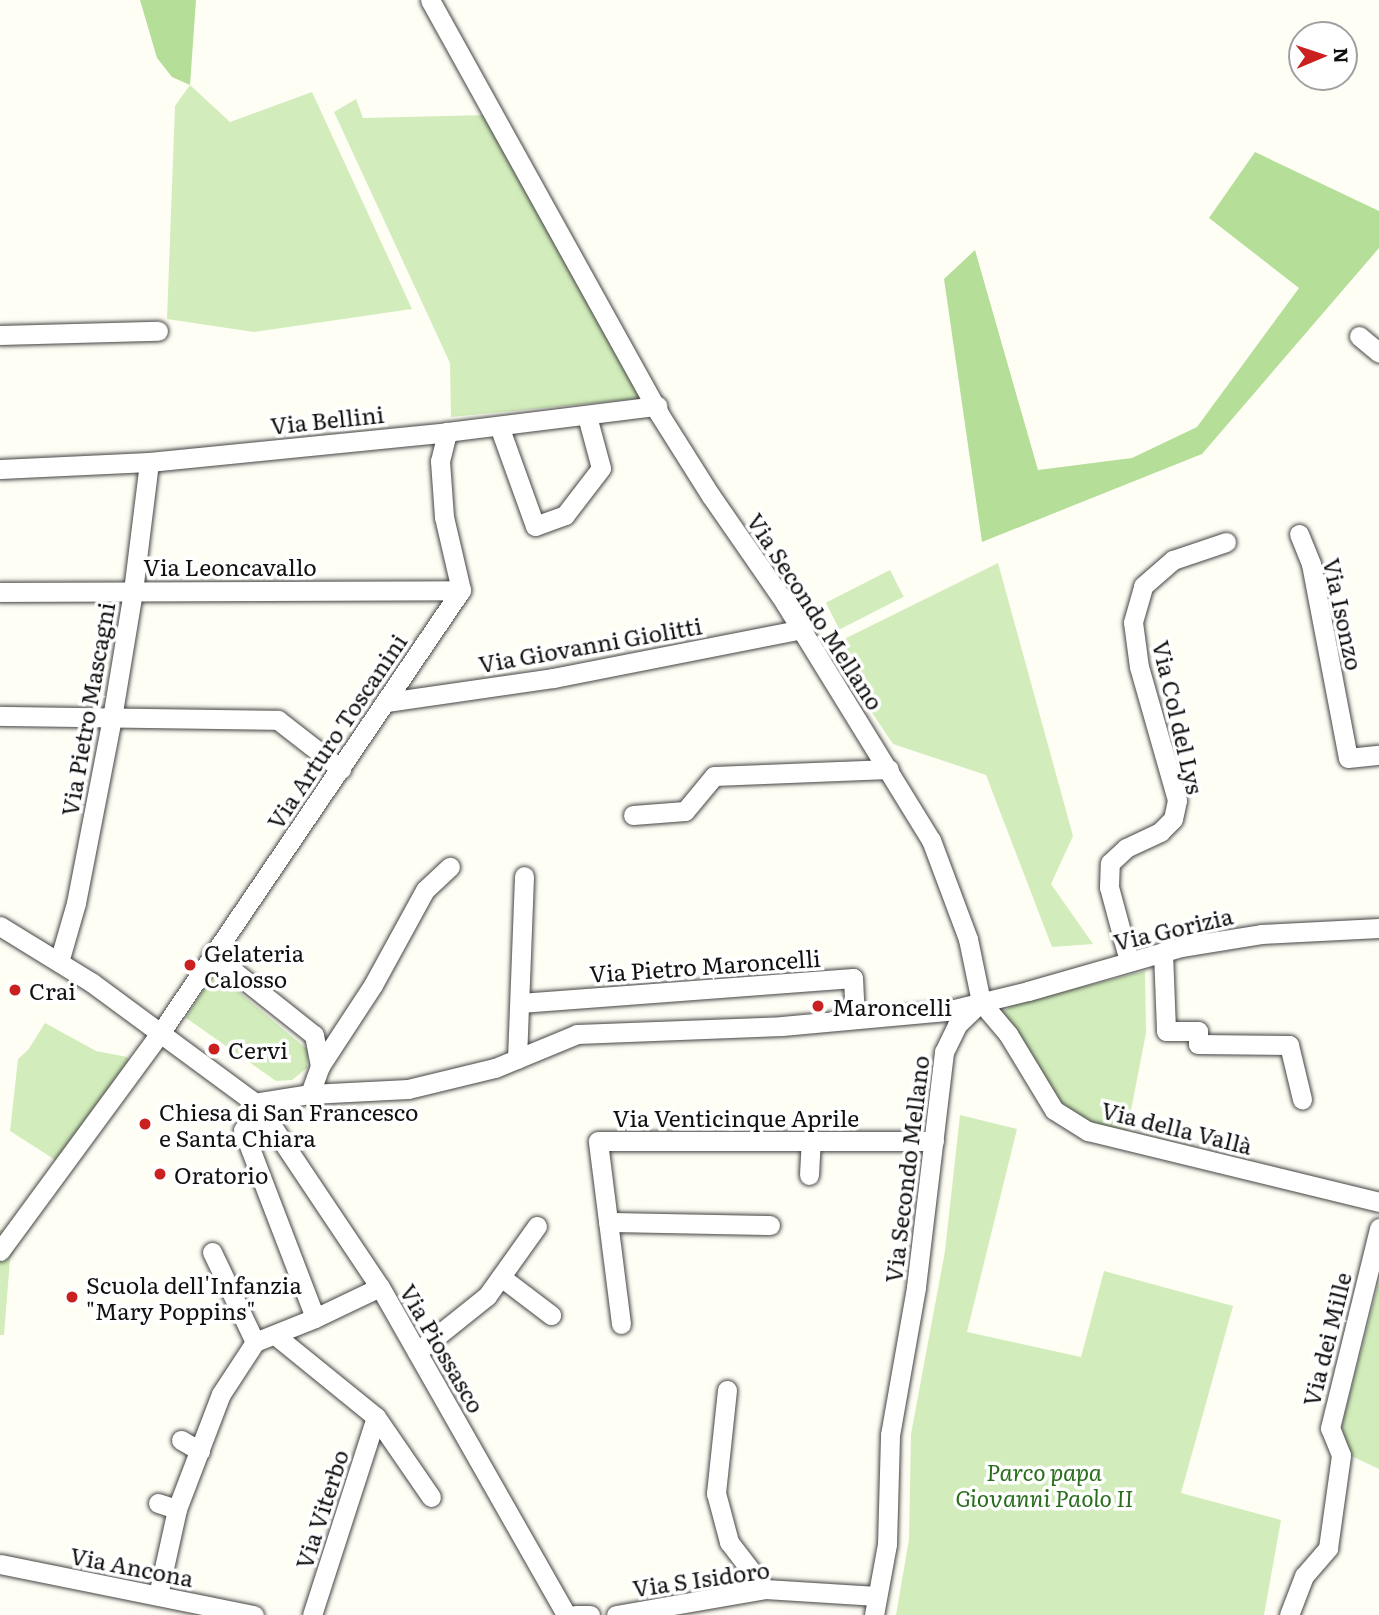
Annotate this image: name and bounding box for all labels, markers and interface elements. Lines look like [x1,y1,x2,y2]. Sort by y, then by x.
north arrow [1288,21,1358,91]
text: N [1328,47,1356,64]
street label: Via Bellini [269,399,385,439]
street label: Via Secondo Mellano [742,507,890,715]
street label: Via Leoncavallo [143,552,317,580]
street label: Via Isonzo [1319,555,1369,673]
street label: Via Pietro Mascagni [55,600,119,818]
street label: Via Giovanni Giolitti [476,611,704,677]
street label: Via Arturo Toscanini [260,628,412,834]
street label: Via Col del Lys [1148,638,1210,796]
street label: Via Gorizia [1111,901,1235,955]
place label: Gelateria Calosso [204,938,304,992]
street label: Via Pietro Maroncelli [588,943,822,987]
marker: Gelateria Calosso [182,957,198,973]
place label: Crai [29,976,76,1004]
marker: Crai [7,982,23,998]
place label: Maroncelli [832,992,952,1020]
marker: Maroncelli [810,998,826,1014]
place label: Cervi [228,1035,288,1063]
marker: Cervi [206,1041,222,1057]
street label: Via Secondo Mellano [878,1054,934,1284]
street label: Via della Vallà [1099,1095,1255,1159]
place label: Chiesa di San Francesco e Santa Chiara [159,1097,419,1151]
street label: Via Venticinque Aprile [613,1103,859,1131]
marker: Chiesa di San Francesco e Santa Chiara [137,1116,153,1132]
place label: Oratorio [174,1160,269,1188]
marker: Oratorio [152,1166,168,1182]
street label: Via dei Mille [1296,1269,1356,1409]
place label: Scuola dell'Infanzia "Mary Poppins" [86,1270,302,1324]
street label: Via Piossasco [395,1279,491,1417]
marker: Scuola dell'Infanzia "Mary Poppins" [64,1289,80,1305]
street label: Via Viterbo [289,1446,353,1572]
park label: Parco papa Giovanni Paolo II [955,1457,1133,1511]
street label: Via Ancona [68,1541,196,1591]
street label: Via S Isidoro [631,1555,771,1601]

